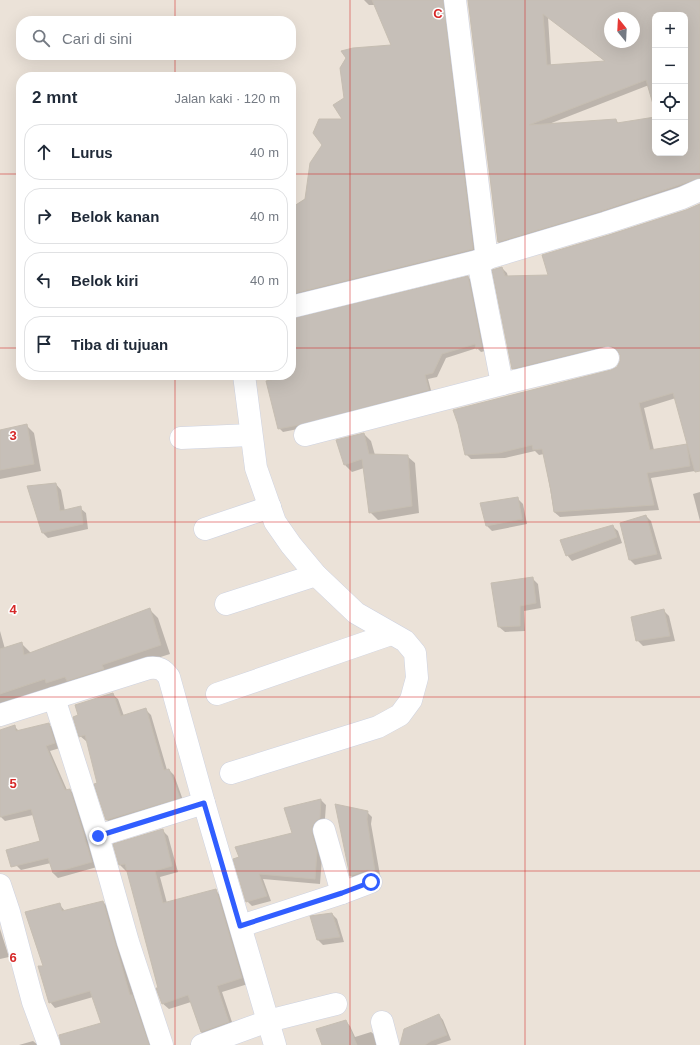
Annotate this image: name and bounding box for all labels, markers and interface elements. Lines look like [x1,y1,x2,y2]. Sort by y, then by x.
text: C [433,6,443,21]
north arrow [604,12,640,48]
map controls [652,12,688,156]
button: + [652,12,688,48]
search box [16,16,296,60]
icon: search [30,27,52,49]
text: Cari di sini [62,30,132,47]
button: − [652,48,688,84]
button: locate [652,84,688,120]
text: 2 mnt [32,88,77,107]
text: Jalan kaki · 120 m [175,91,280,106]
button: layers [652,120,688,156]
icon: ahead [33,141,55,163]
text: Lurus [71,144,113,161]
text: 40 m [250,145,279,160]
icon: right [33,205,55,227]
text: Belok kanan [71,208,159,225]
text: 40 m [250,209,279,224]
icon: left [33,269,55,291]
text: Belok kiri [71,272,139,289]
text: 40 m [250,273,279,288]
icon: arrive [33,333,55,355]
text: Tiba di tujuan [71,336,168,353]
text: 3 [9,428,17,443]
text: 4 [9,602,17,617]
text: 5 [9,776,17,791]
route end [89,827,107,845]
route start [362,873,380,891]
text: 6 [9,950,17,965]

